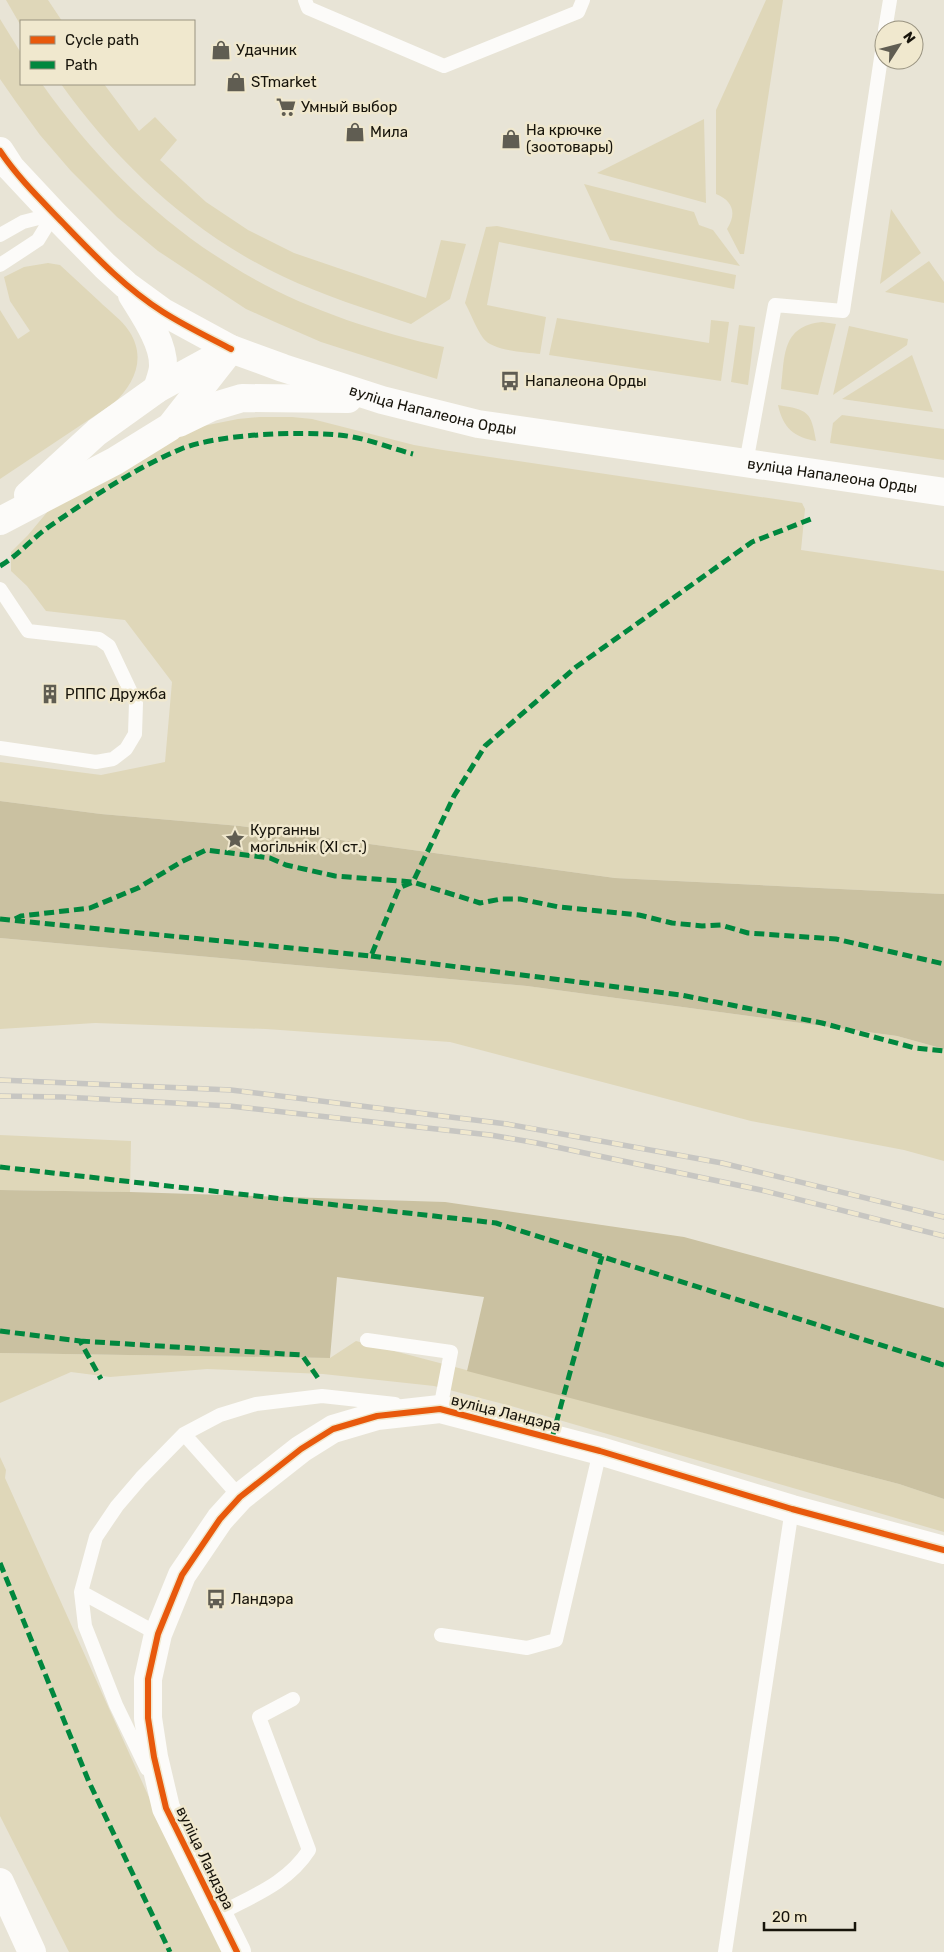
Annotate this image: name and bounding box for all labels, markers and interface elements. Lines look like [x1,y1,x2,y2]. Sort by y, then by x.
legend [20,20,195,85]
north arrow [874,20,924,70]
text: N [899,29,919,47]
text: Cycle path [65,31,139,49]
shop icon: Удачник [210,39,232,61]
place label: Удачник [236,41,297,59]
text: Path [65,56,98,74]
shop icon: STmarket [225,71,247,93]
place label: STmarket [251,73,317,91]
supermarket icon: Умный выбор [275,96,297,118]
place label: Умный выбор [301,98,397,116]
shop icon: Мила [344,121,366,143]
place label: На крючке (зоотовары) [526,121,613,156]
place label: Мила [370,123,408,141]
shop icon: На крючке (зоотовары) [500,128,522,150]
bus stop icon: Напалеона Орды [499,370,521,392]
place label: Напалеона Орды [525,372,647,390]
street label: вуліца Напалеона Орды [347,381,518,439]
street label: вуліца Напалеона Орды [746,454,918,497]
building icon: РППС Дружба [39,683,61,705]
place label: РППС Дружба [65,685,166,703]
place label: Курганны могільнік (XI ст.) [250,821,367,856]
place icon: Курганны могільнік (XI ст.) [224,828,246,850]
street label: вуліца Ландэра [449,1391,563,1435]
bus stop icon: Ландэра [205,1588,227,1610]
place label: Ландэра [231,1590,294,1608]
street label: вуліца Ландэра [172,1804,238,1912]
scale bar [764,1900,855,1932]
text: 20 m [772,1908,807,1926]

